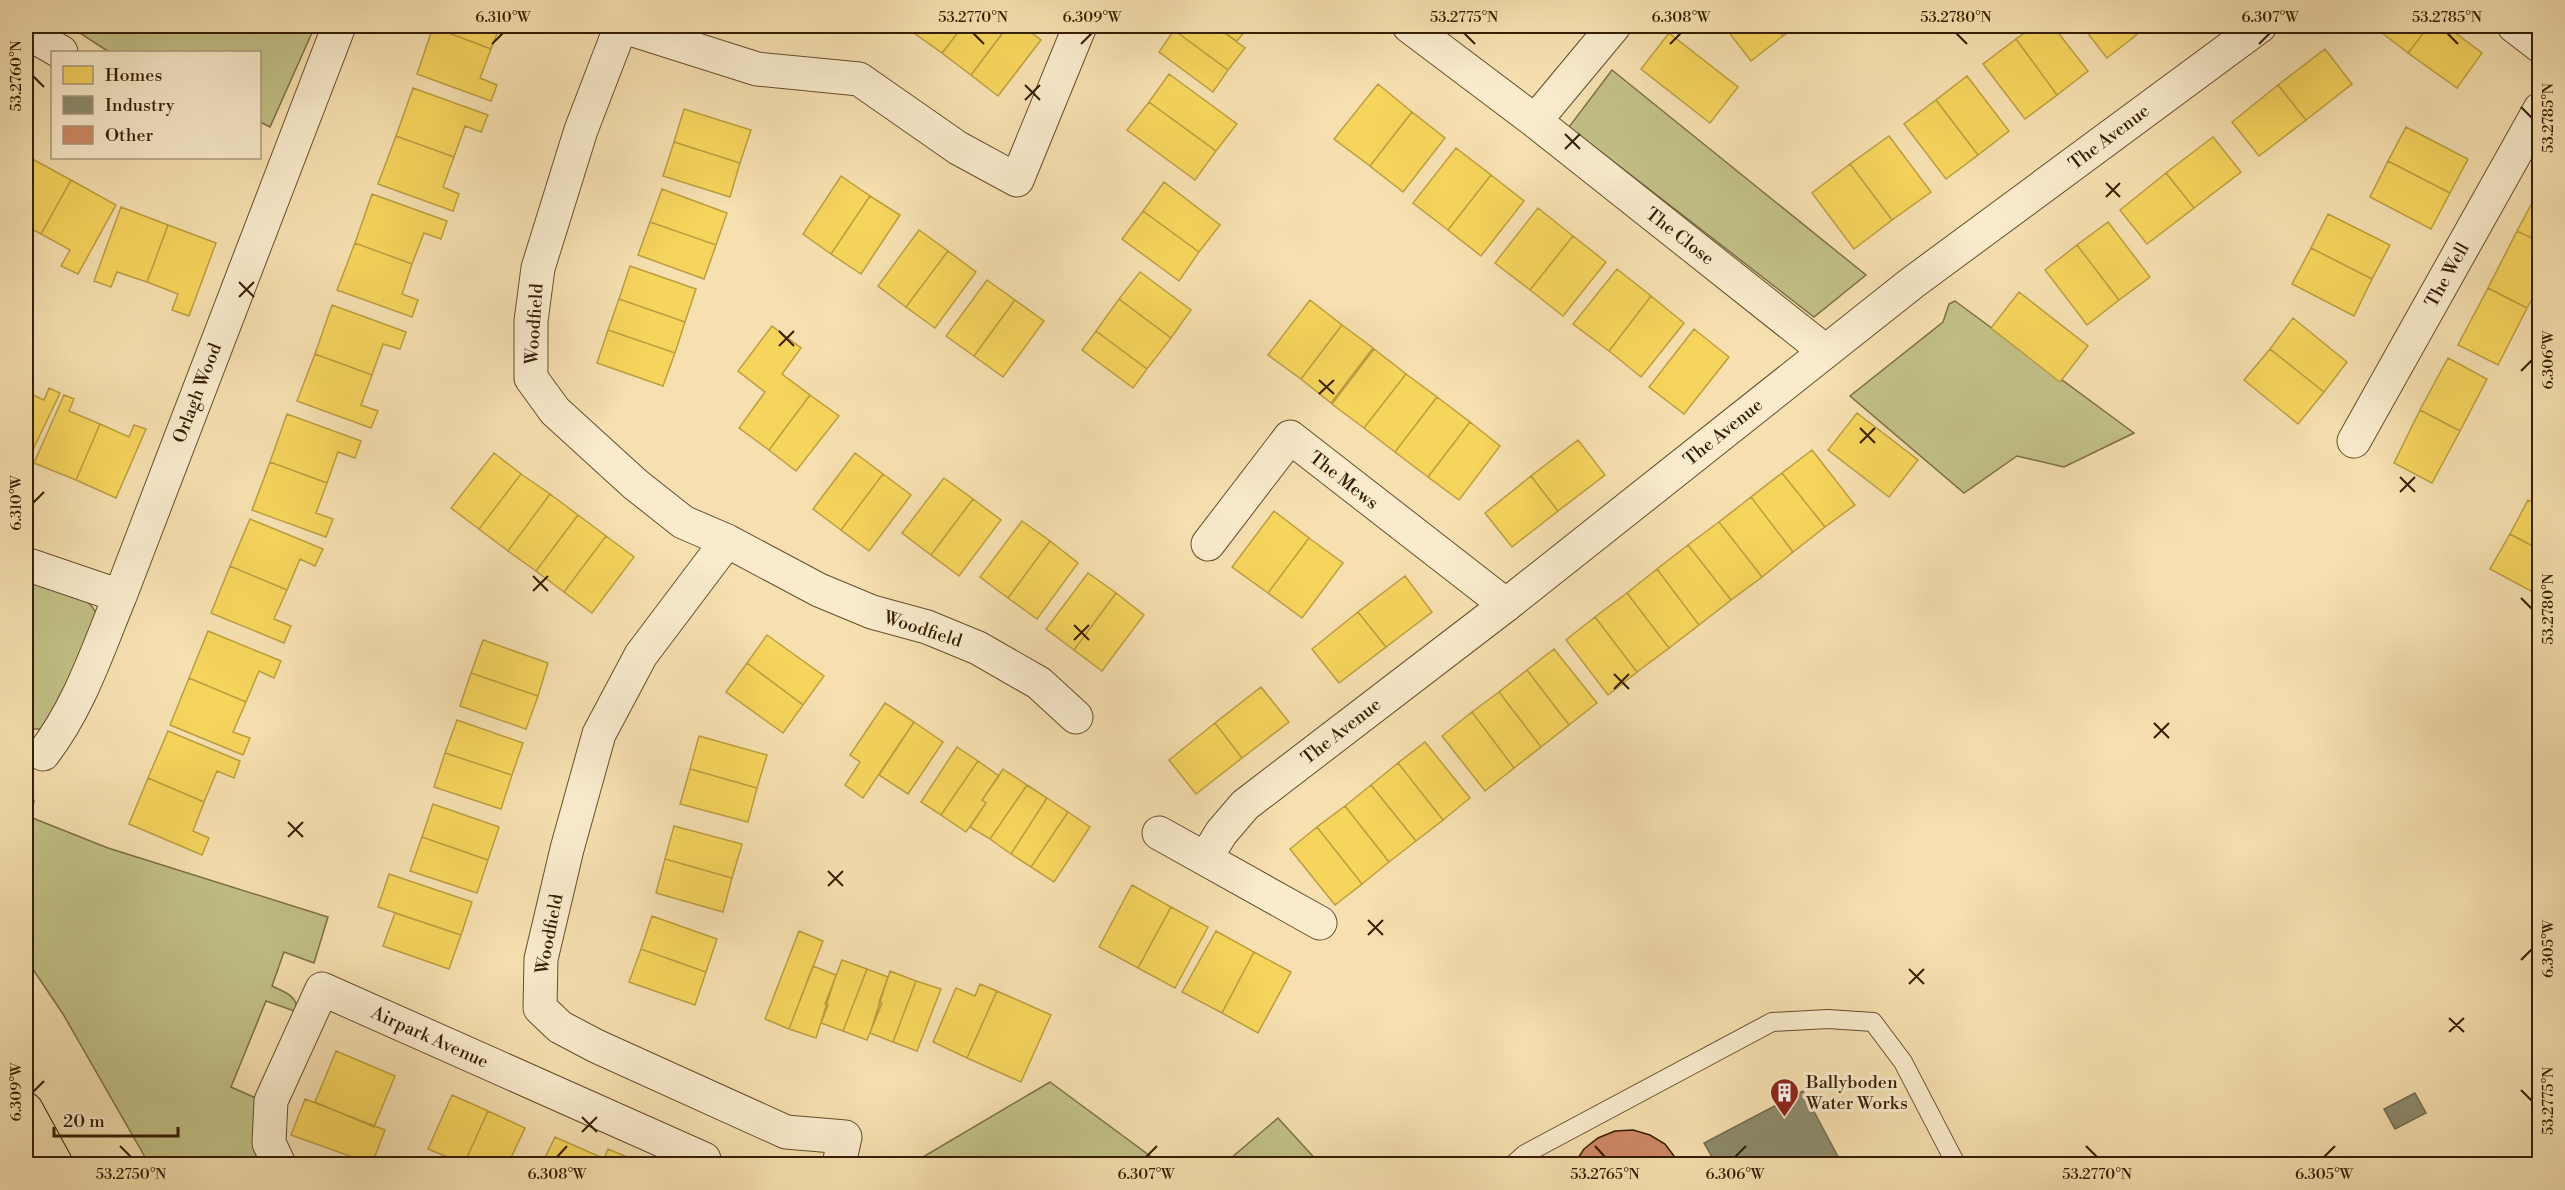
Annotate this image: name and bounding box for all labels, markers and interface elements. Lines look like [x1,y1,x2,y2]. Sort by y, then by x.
text: 6.310°W [475,8,531,27]
text: 53.2770°N [938,8,1008,27]
text: 6.309°W [1063,8,1122,27]
text: 53.2775°N [1430,8,1498,27]
text: 6.308°W [1652,8,1711,27]
text: 53.2780°N [1920,8,1992,27]
text: 6.307°W [2241,8,2299,27]
text: 53.2785°N [2412,8,2482,27]
text: 53.2760°N [7,40,26,112]
legend [51,51,261,159]
text: Homes [105,64,162,87]
text: 53.2785°N [2539,83,2558,153]
text: Industry [105,94,175,117]
street label: The Avenue [2064,100,2154,175]
text: Other [105,124,153,147]
street label: The Close [1641,203,1719,270]
street label: The Well [2420,238,2475,312]
street label: Woodfield [520,282,549,366]
text: 6.306°W [2539,330,2558,389]
street label: Orlagh Wood [168,339,227,446]
street label: The Avenue [1679,393,1768,471]
street label: The Mews [1305,446,1383,515]
text: 6.310°W [7,475,26,531]
text: 53.2780°N [2539,573,2558,645]
street label: Woodfield [880,606,966,653]
street label: The Avenue [1297,693,1386,770]
street label: Woodfield [530,891,569,977]
text: 6.305°W [2539,920,2558,978]
street label: Airpark Avenue [367,1001,492,1074]
text: 6.309°W [7,1062,26,1121]
text: 53.2775°N [2539,1067,2558,1135]
place label: Ballyboden Water Works [1805,1071,1908,1115]
building icon: Ballyboden Water Works [1769,1076,1801,1118]
scale bar [54,1100,178,1138]
text: 20 m [63,1110,105,1133]
text: 53.2750°N [96,1165,166,1184]
text: 6.308°W [528,1165,587,1184]
text: 6.307°W [1117,1165,1175,1184]
text: 53.2765°N [1570,1165,1640,1184]
text: 6.306°W [1706,1165,1765,1184]
text: 53.2770°N [2062,1165,2132,1184]
text: 6.305°W [2295,1165,2353,1184]

